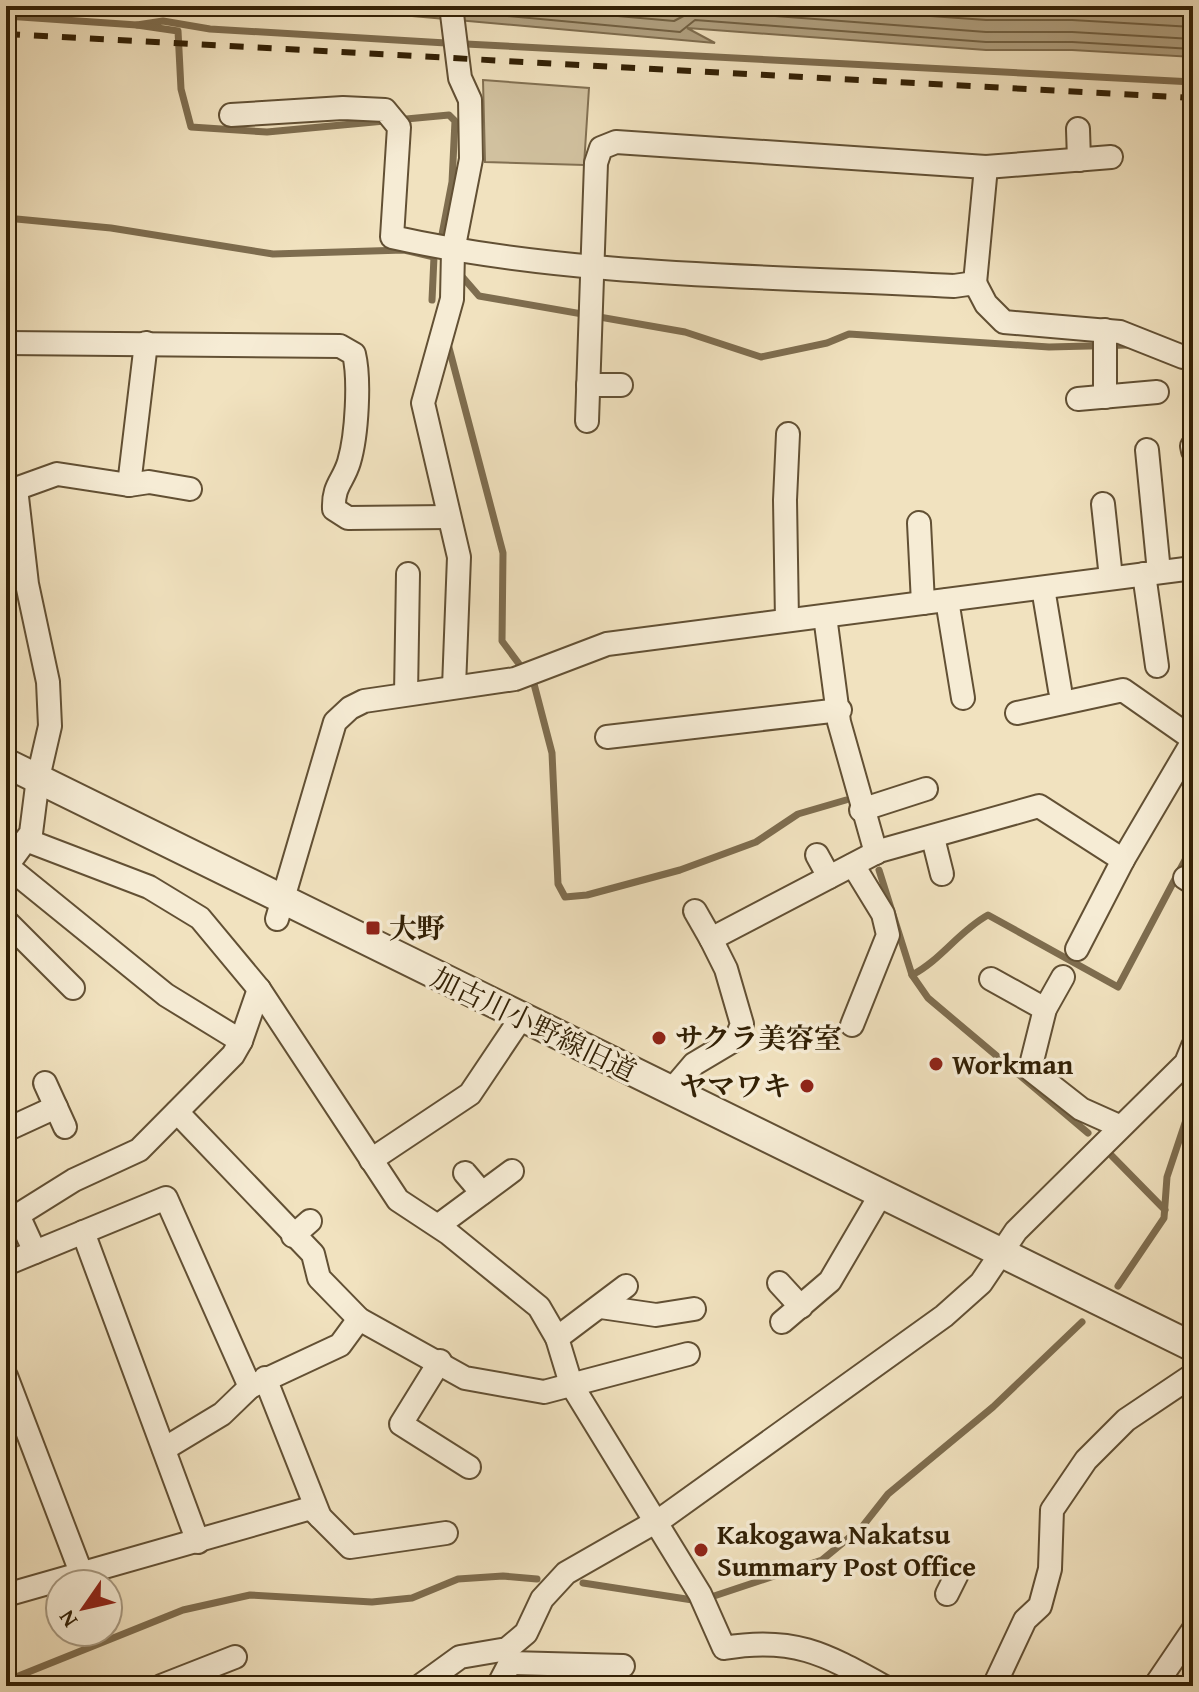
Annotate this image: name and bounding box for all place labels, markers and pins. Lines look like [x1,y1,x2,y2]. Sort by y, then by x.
place label: 大野 [389,907,445,948]
marker: 大野 [364,919,382,937]
place label: サクラ美容室 [675,1017,842,1058]
marker: サクラ美容室 [650,1029,668,1047]
place label: Workman [952,1043,1074,1084]
marker: Workman [927,1055,945,1073]
place label: ヤマワキ [679,1065,791,1106]
marker: ヤマワキ [798,1077,816,1095]
place label: Kakogawa Nakatsu Summary Post Office [717,1513,976,1586]
marker: Kakogawa Nakatsu Summary Post Office [692,1541,710,1559]

